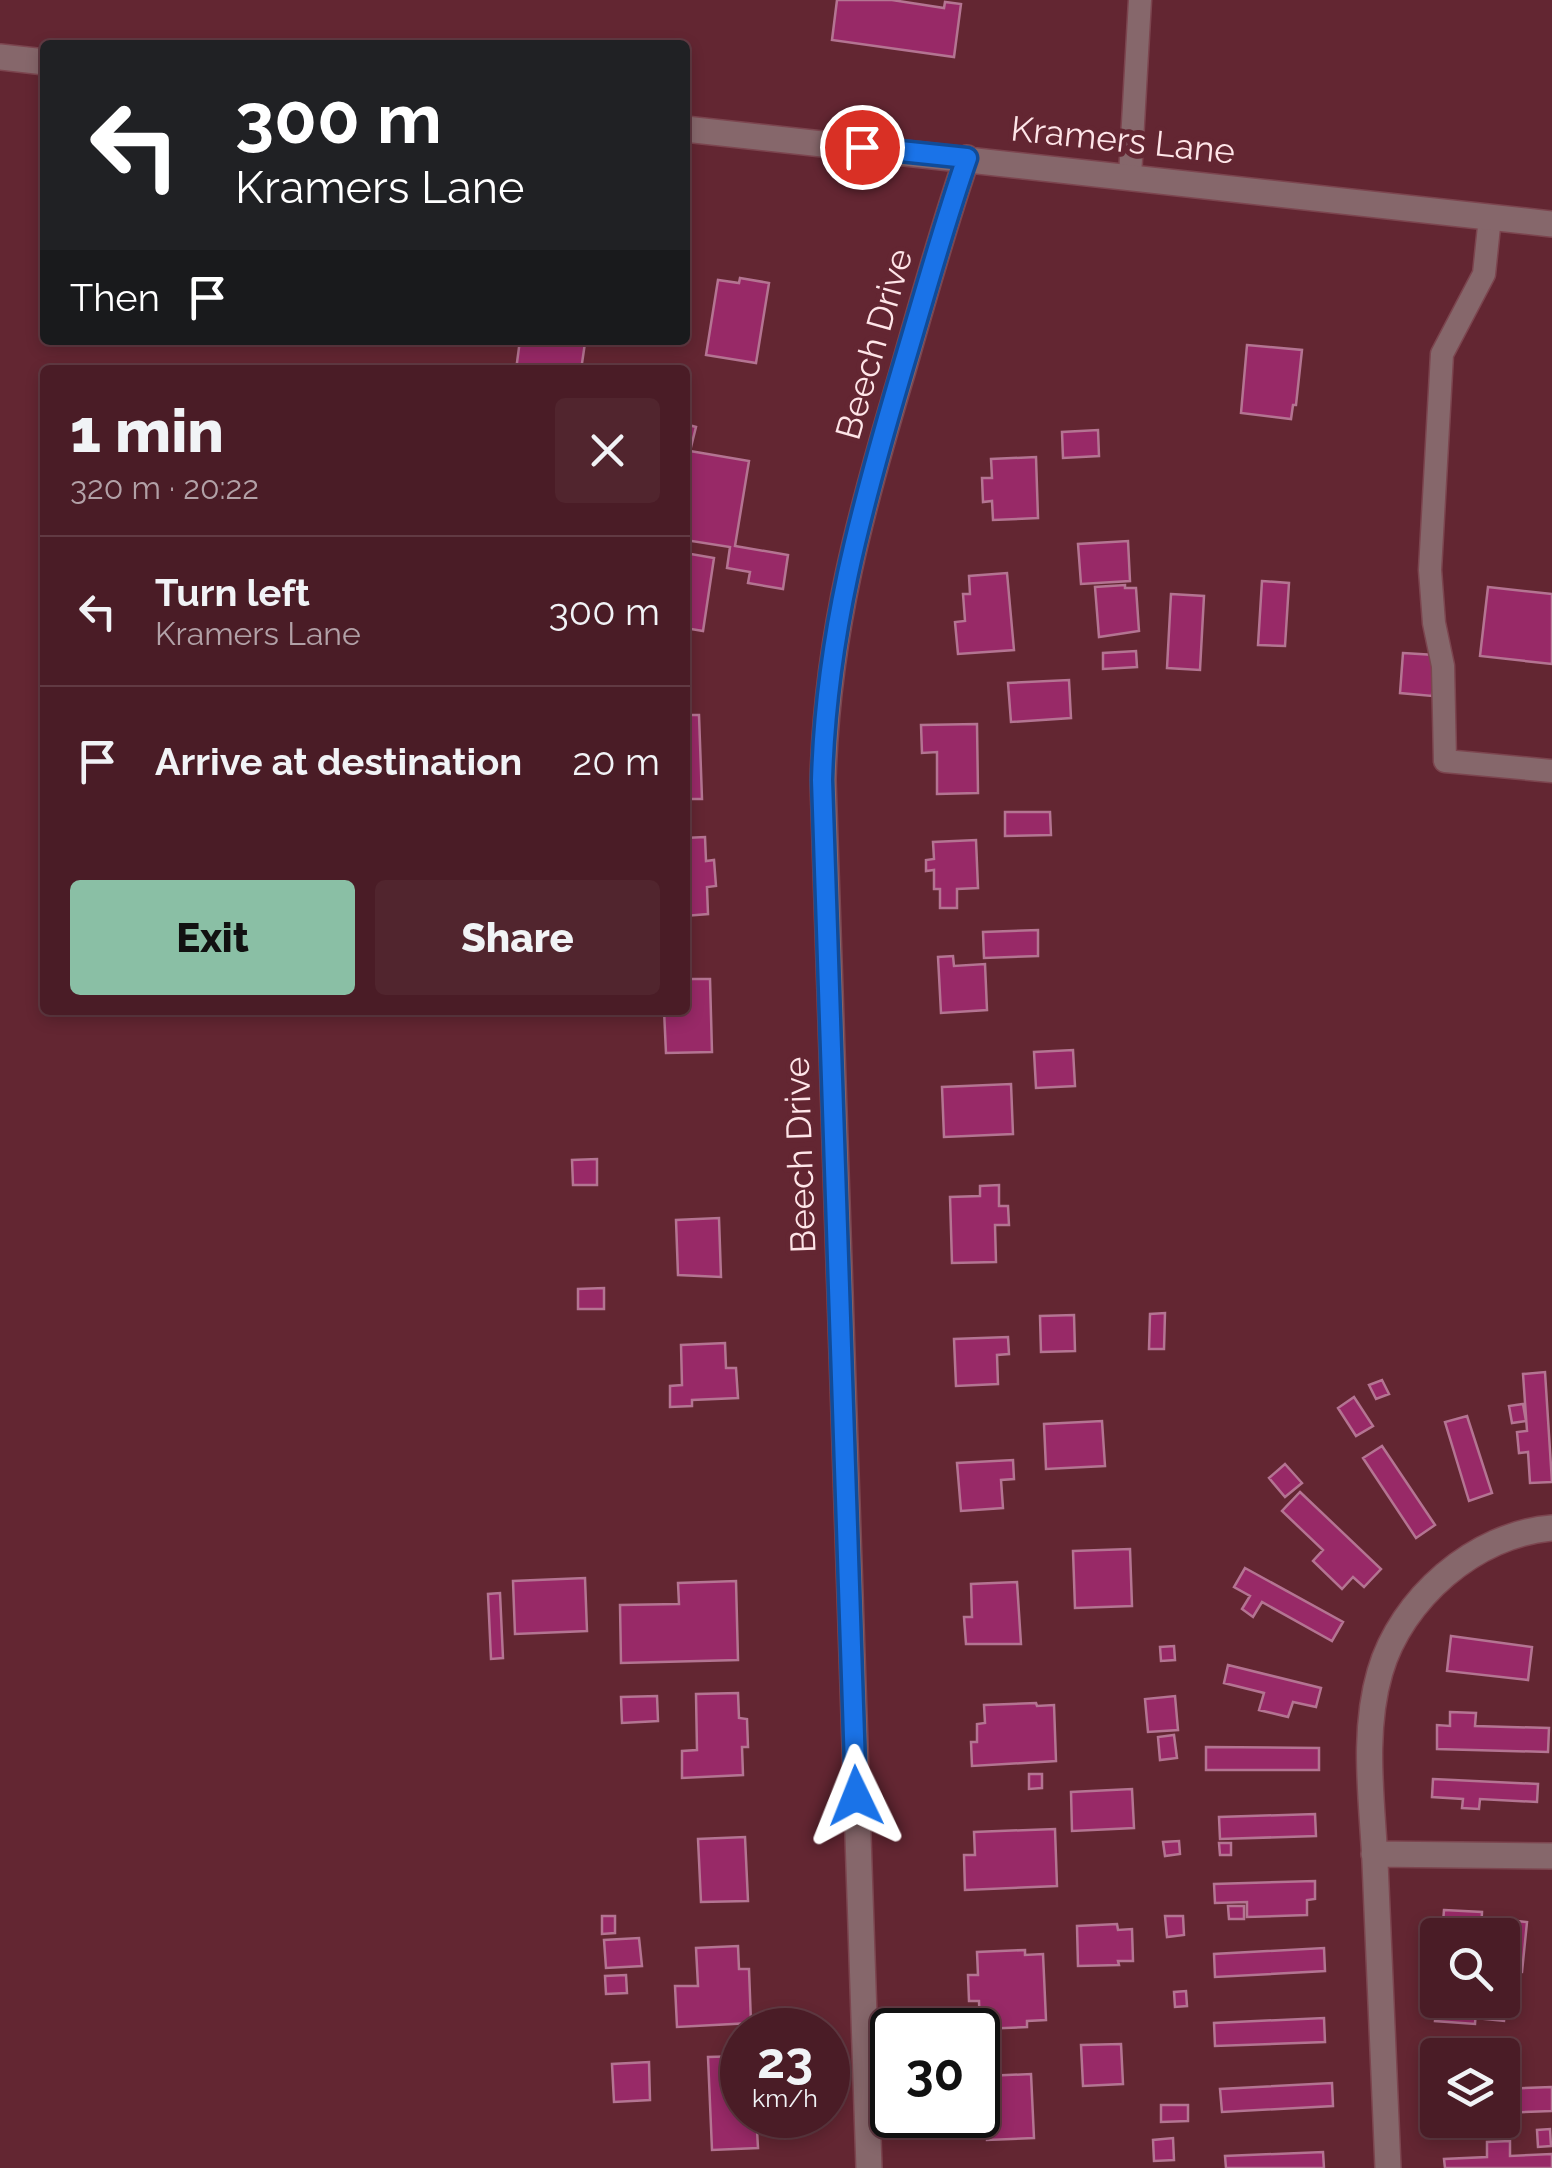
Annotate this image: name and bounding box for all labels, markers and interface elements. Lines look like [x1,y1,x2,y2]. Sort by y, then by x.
text: 300 m [235,77,442,159]
icon: left [70,80,200,210]
pin [820,105,905,190]
street label: Kramers Lane [1009,107,1237,172]
icon: arrive [835,120,890,175]
text: Kramers Lane [235,161,524,214]
street label: Beech Drive [827,244,920,444]
icon: arrive [180,270,235,325]
text: Then [70,275,160,320]
text: 1 min [70,396,224,466]
button: close [555,398,660,503]
text: 320 m · 20:22 [70,469,259,506]
text: Turn left [155,570,310,615]
icon: left [70,584,125,639]
text: 300 m [549,589,660,634]
text: Kramers Lane [155,615,361,652]
icon: arrive [70,734,125,789]
text: Arrive at destination [155,739,522,784]
text: 20 m [572,739,660,784]
button: Exit [70,880,355,995]
button: Share [375,880,660,995]
street label: Beech Drive [776,1056,823,1254]
position arrow [804,1744,908,1848]
map controls [1420,1918,1520,2138]
button: search [1420,1918,1520,2018]
speed limit sign: 30 [870,2008,1000,2138]
text: 23 [757,2031,813,2090]
button: layers [1420,2038,1520,2138]
text: km/h [752,2083,818,2113]

